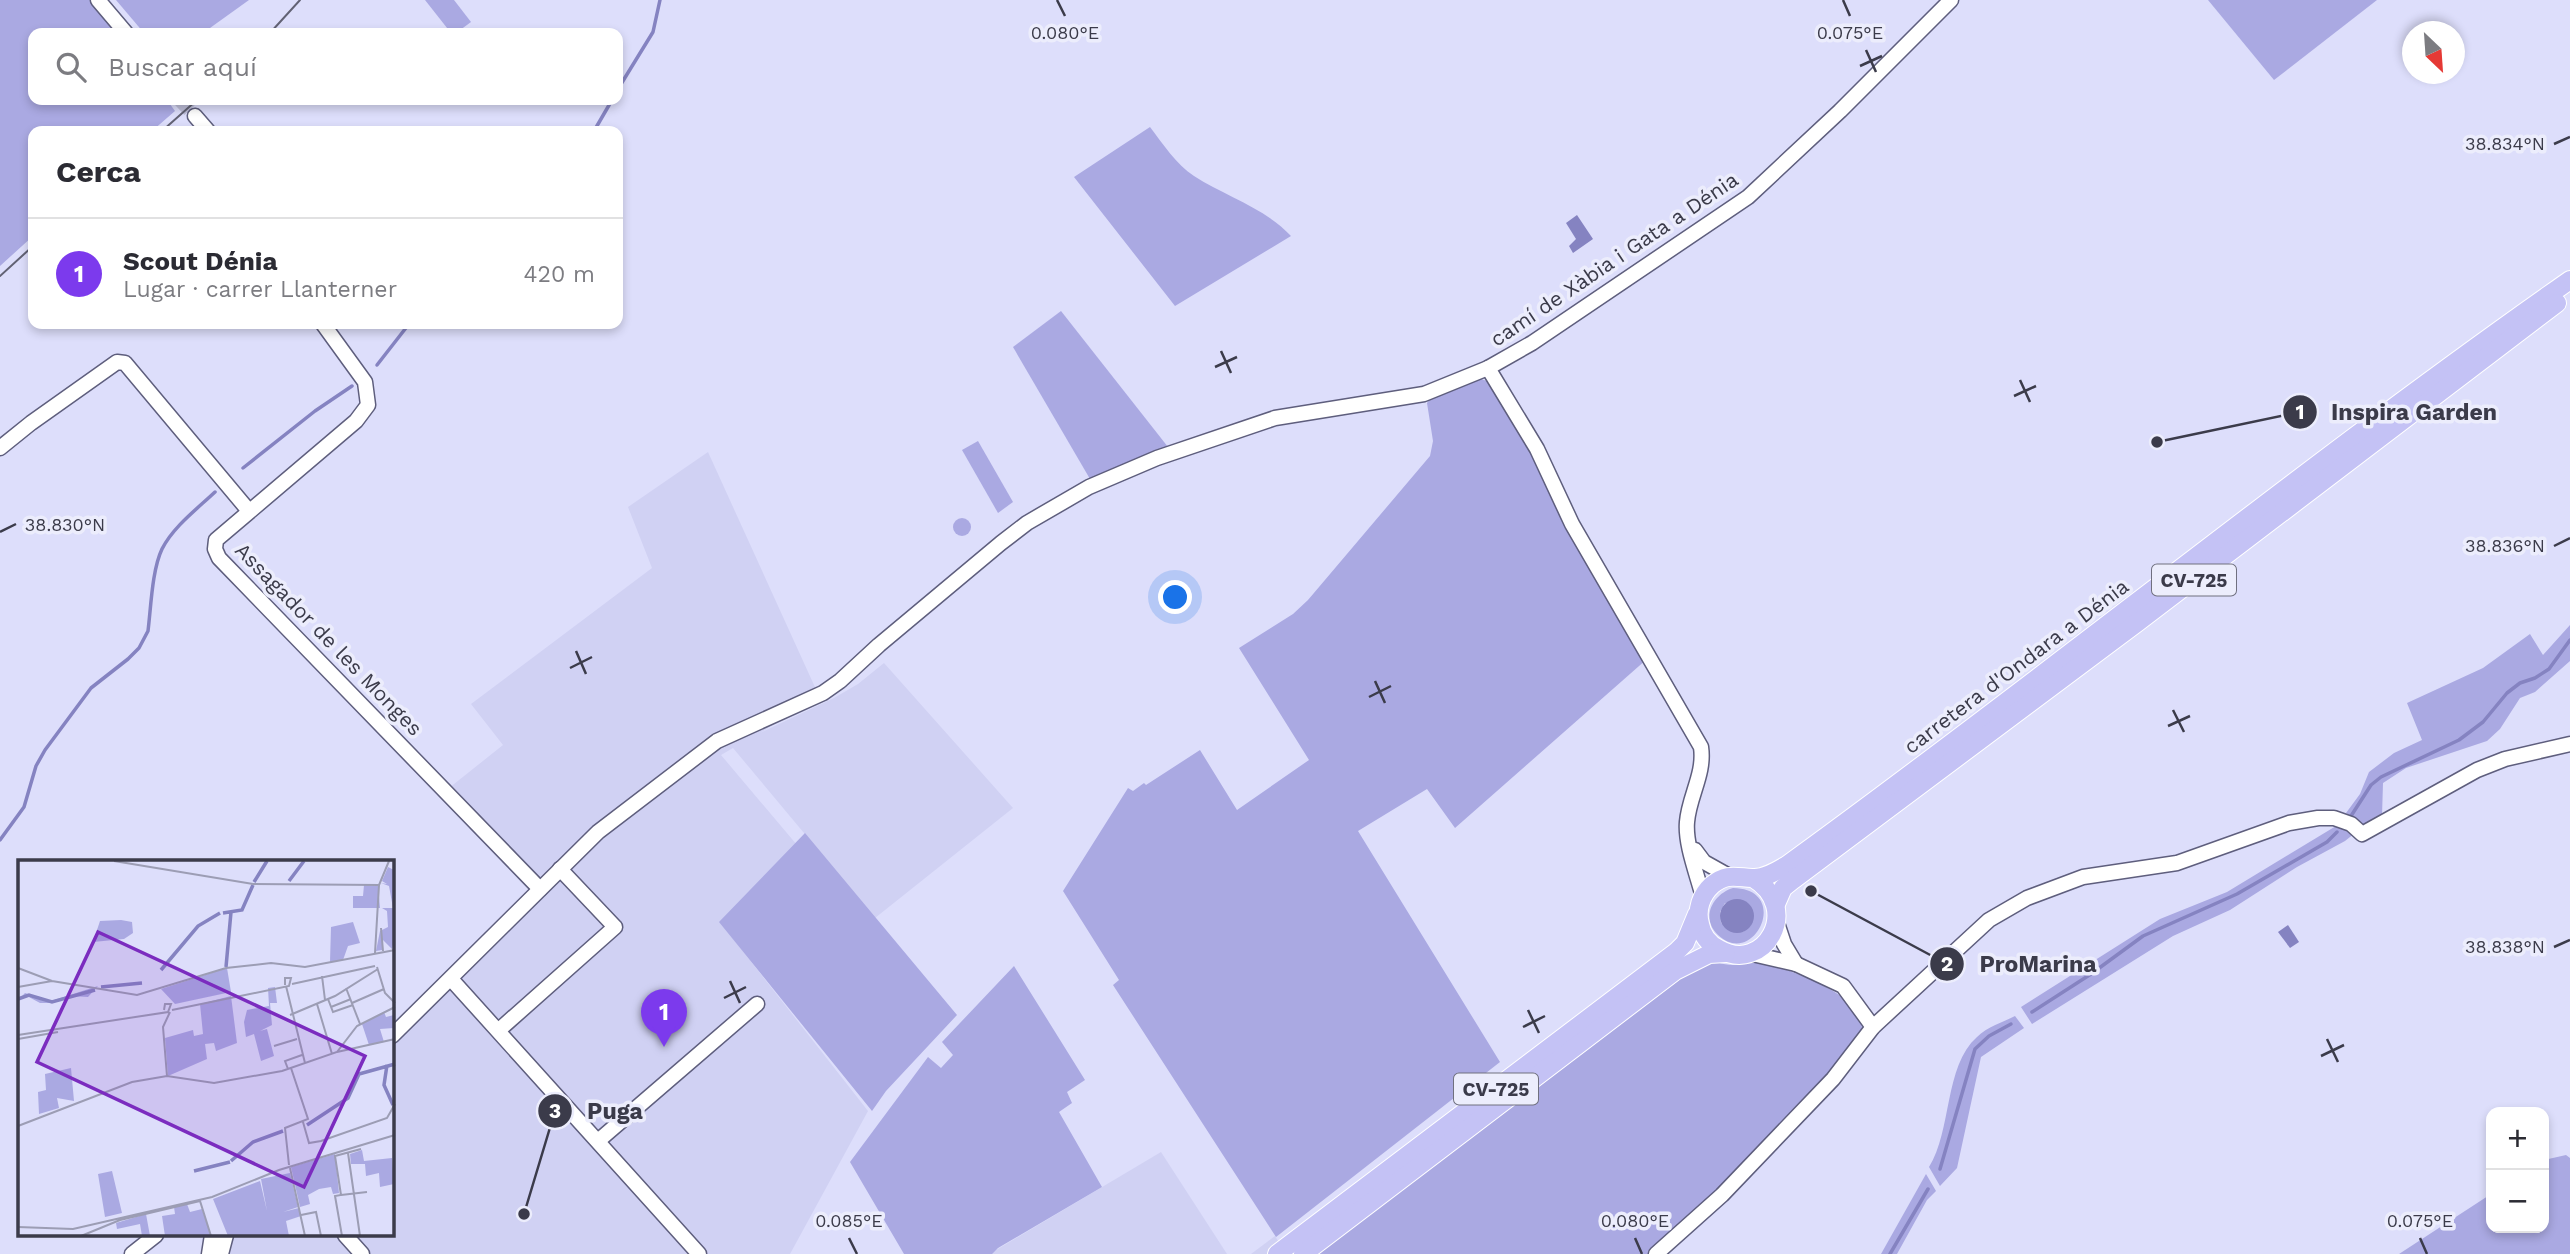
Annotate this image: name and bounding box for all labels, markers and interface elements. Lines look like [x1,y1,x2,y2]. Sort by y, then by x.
north arrow [2402,21,2465,84]
text: 0.080°E [1031,22,1099,43]
text: 0.075°E [1817,22,1883,43]
search box [28,28,623,105]
icon: search [52,48,90,86]
text: Buscar aquí [108,52,257,82]
text: 38.834°N [2465,133,2545,154]
text: Cerca [56,154,141,189]
street label: camí de Xàbia i Gata a Dénia [1485,167,1743,351]
text: Scout Dénia [123,246,277,276]
text: 1 [74,261,84,288]
text: 420 m [523,261,595,288]
text: Lugar · carrer Llanterner [123,276,397,303]
callout: Inspira Garden [2282,390,2511,434]
text: 1 [2295,399,2305,424]
text: Inspira Garden [2331,399,2497,426]
text: 38.830°N [25,514,105,535]
text: 38.836°N [2465,535,2545,556]
street label: Assagador de les Monges [230,537,428,741]
road number: CV-725 [2152,565,2236,596]
street label: carretera d'Ondara a Dénia [1899,573,2133,759]
your location [1158,580,1192,614]
inset map [18,860,394,1236]
text: 38.838°N [2465,936,2545,957]
callout: ProMarina [1930,942,2110,986]
text: 2 [1941,951,1953,976]
text: ProMarina [1979,951,2097,978]
pin: 1 [641,989,687,1047]
road number: CV-725 [1454,1074,1538,1105]
callout: Puga [538,1089,656,1133]
text: 3 [549,1098,561,1123]
text: Puga [587,1098,644,1125]
map controls [2486,1107,2549,1233]
button: + [2486,1107,2549,1170]
button: − [2486,1170,2549,1233]
text: 0.085°E [815,1210,883,1231]
text: 0.080°E [1601,1210,1669,1231]
text: 0.075°E [2387,1210,2453,1231]

